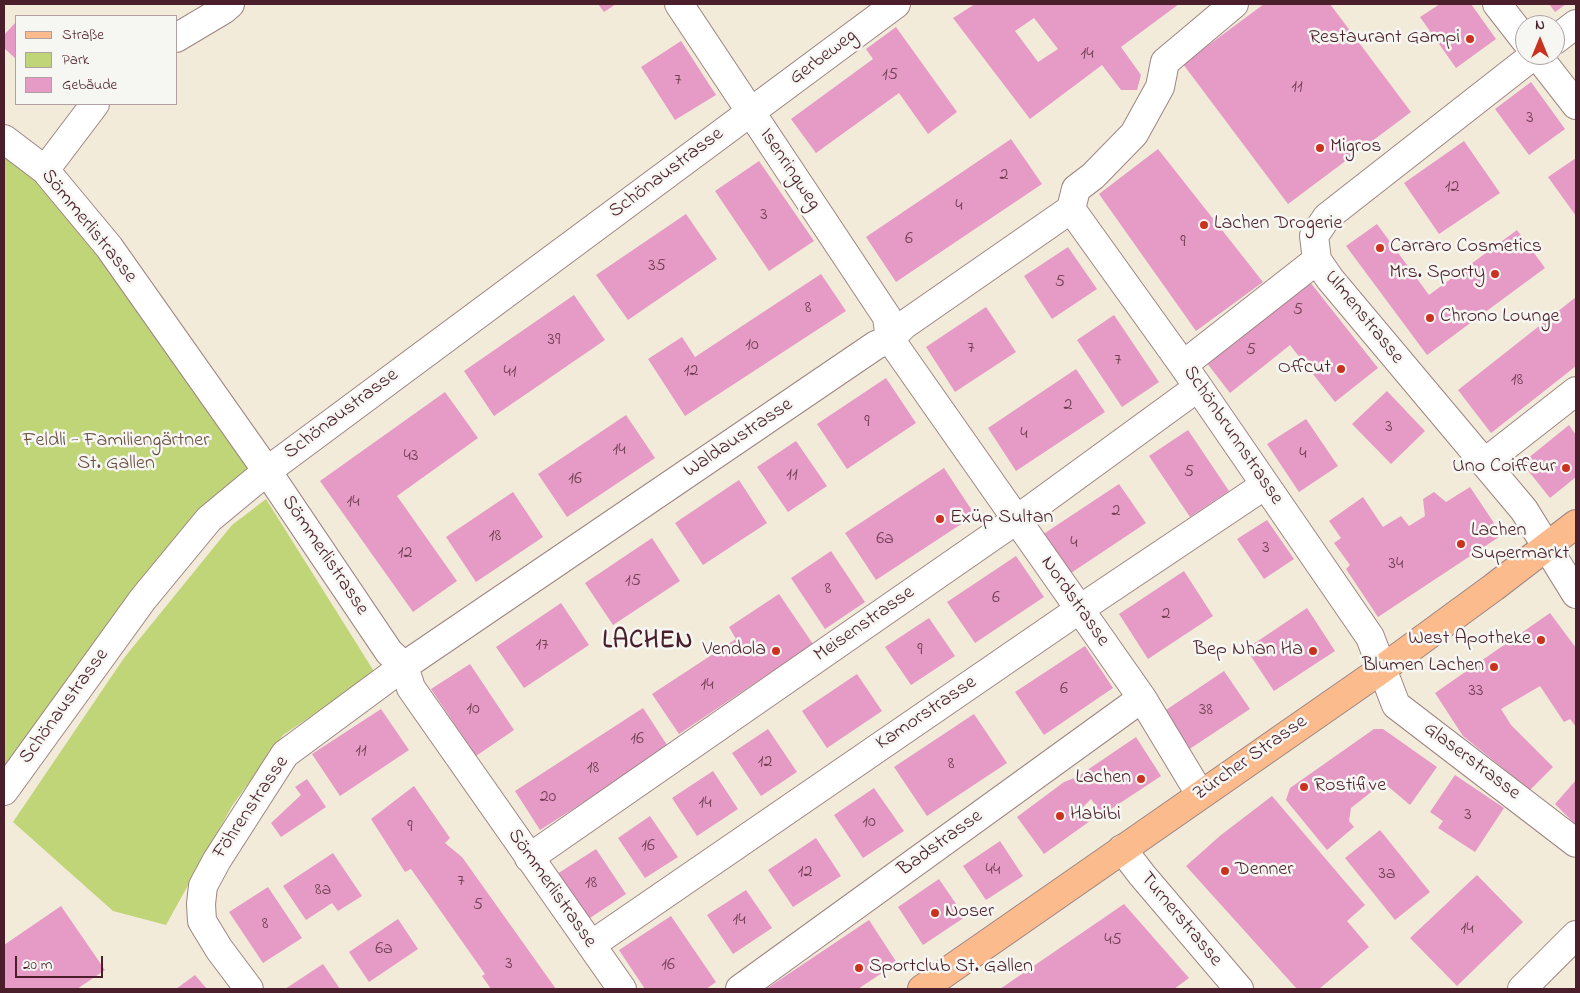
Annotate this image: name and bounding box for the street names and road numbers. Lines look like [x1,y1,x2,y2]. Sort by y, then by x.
street label: Gerbeweg [786,25,862,91]
street label: Schönaustrasse [605,123,729,225]
street label: Isenringweg [753,125,825,215]
street label: Sömmerlistrasse [35,165,141,289]
street label: Ulmenstrasse [1318,266,1408,370]
street label: Schönbrunnstrasse [1177,362,1287,510]
street label: Schönaustrasse [280,364,404,466]
street label: Waldaustrasse [680,394,798,484]
street label: Sömmerlistrasse [275,491,373,621]
street label: Nordstrasse [1034,552,1114,652]
street label: Meisenstrasse [810,582,920,668]
street label: Schönaustrasse [15,645,115,769]
street label: Kamorstrasse [872,672,982,756]
street label: Zürcher Strasse [1189,711,1313,807]
street label: Glaserstrasse [1418,718,1524,806]
street label: Föhrenstrasse [209,752,295,864]
street label: Badstrasse [894,805,988,883]
street label: Sömmerlistrasse [501,825,601,953]
street label: Turnerstrasse [1134,868,1226,972]

